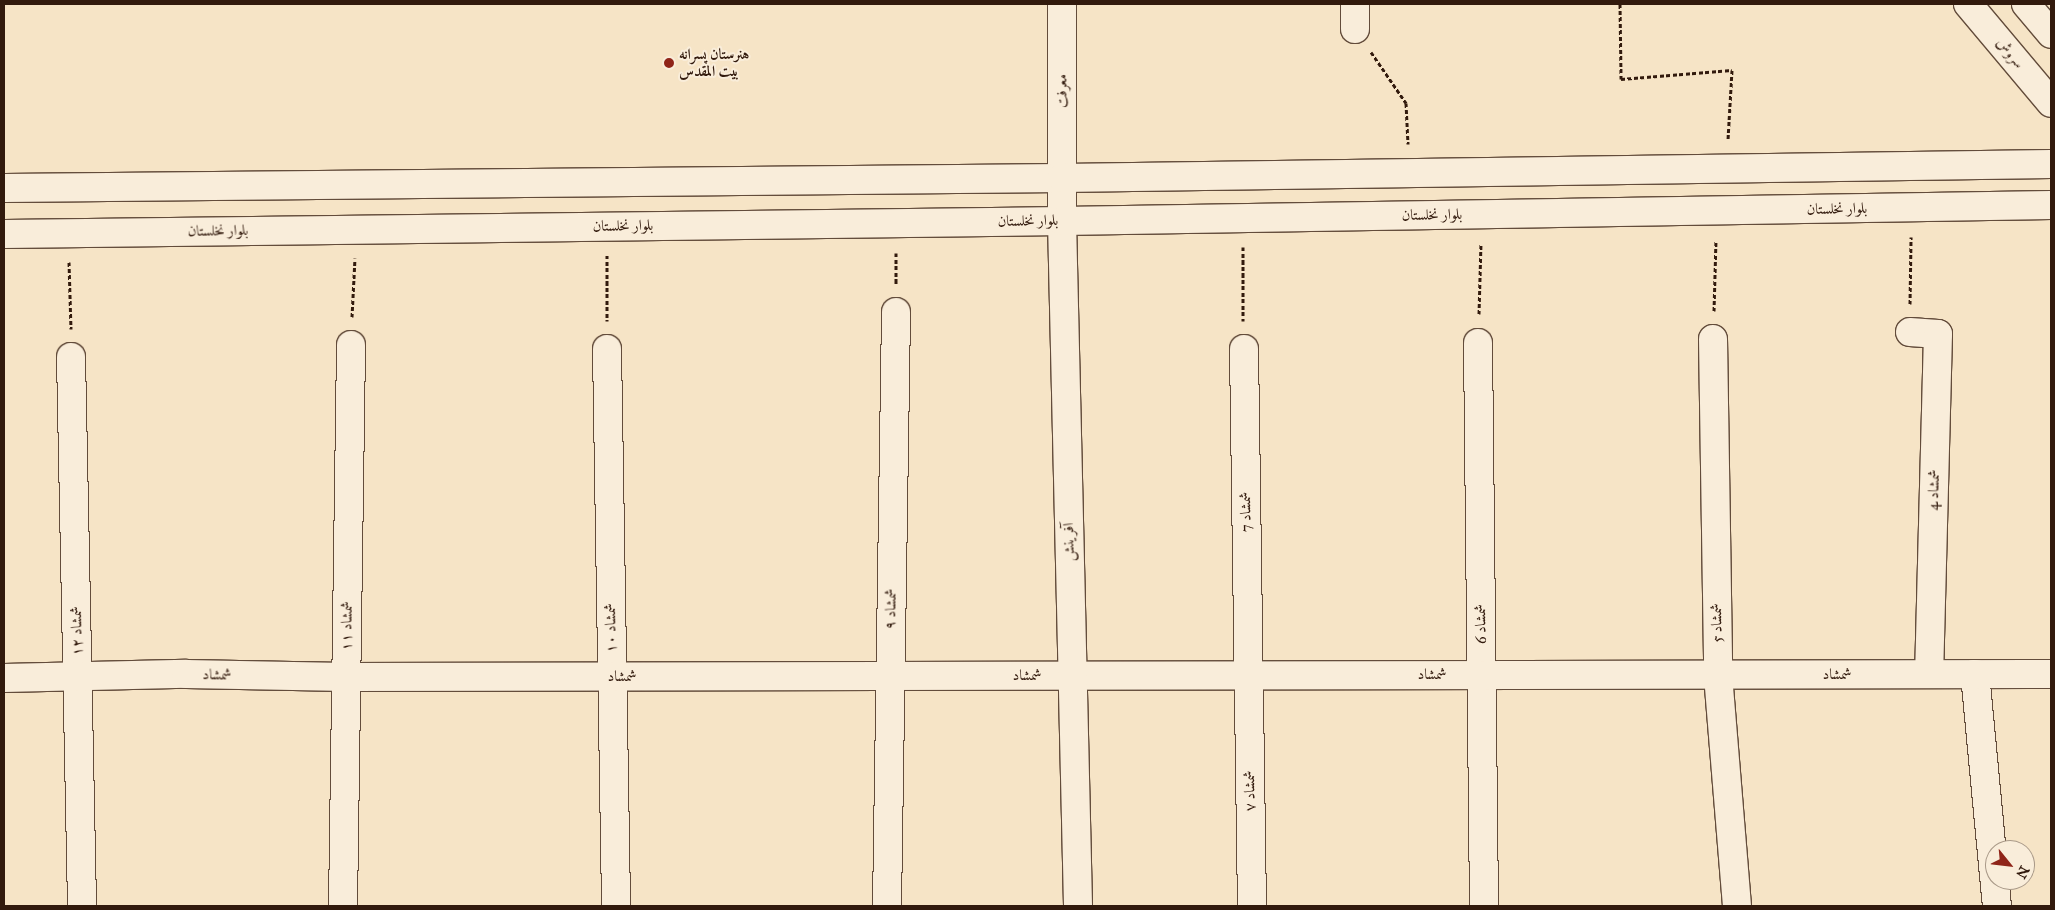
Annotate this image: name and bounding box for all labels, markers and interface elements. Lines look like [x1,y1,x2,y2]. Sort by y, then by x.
street label: سروش [1992,34,2028,72]
place label: هنرستان پسرانه بیت المقدس [679,45,749,80]
marker: هنرستان پسرانه بیت المقدس [663,57,675,69]
street label: معرفت [1053,74,1071,108]
street label: بلوار نخلستان [1807,199,1867,219]
street label: بلوار نخلستان [1402,205,1462,225]
street label: بلوار نخلستان [998,211,1058,231]
street label: بلوار نخلستان [593,216,653,236]
street label: بلوار نخلستان [188,221,248,241]
street label: شمشاد 4 [1924,469,1944,511]
street label: شمشاد 7 [1237,492,1255,532]
street label: آفرینش [1060,523,1078,561]
street label: شمشاد ۹ [882,588,900,630]
street label: شمشاد ۱۱ [338,601,356,651]
street label: شمشاد ۱۰ [602,603,620,653]
street label: شمشاد 5 [1708,603,1726,643]
street label: شمشاد 6 [1472,604,1490,644]
street label: شمشاد ۱۲ [68,606,86,656]
street label: شمشاد [202,666,232,684]
street label: شمشاد [1417,666,1447,684]
street label: شمشاد [1822,666,1852,684]
street label: شمشاد [1012,667,1042,685]
street label: شمشاد [607,668,637,686]
street label: شمشاد ۷ [1241,770,1259,812]
north arrow [1985,840,2035,890]
text: N [2012,863,2033,881]

